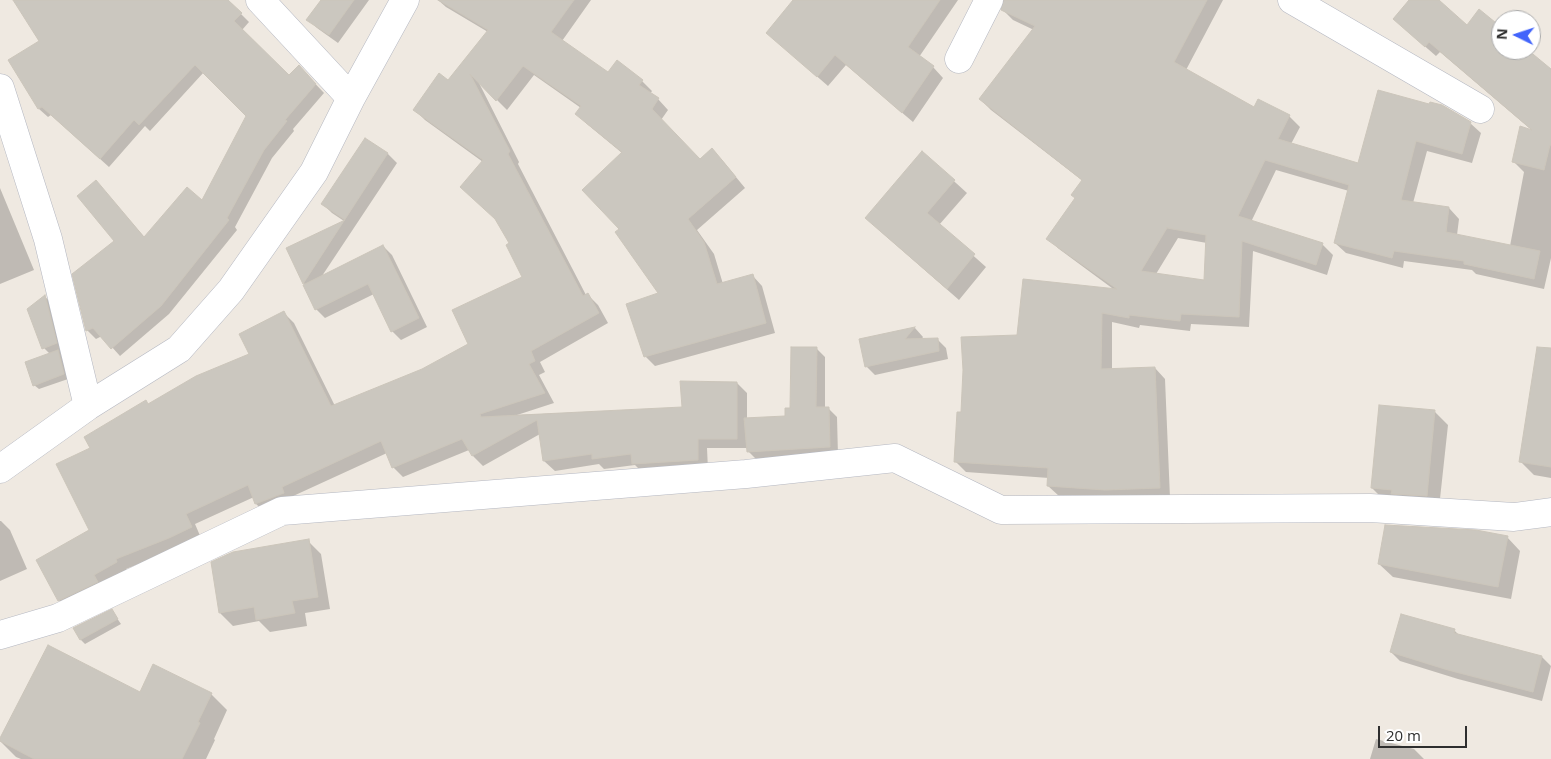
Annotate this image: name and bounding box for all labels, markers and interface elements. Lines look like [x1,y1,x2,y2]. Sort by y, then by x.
north arrow [1491,10,1541,60]
text: N [1492,28,1511,40]
scale bar [1381,716,1470,748]
text: 20 m [1386,725,1421,745]

